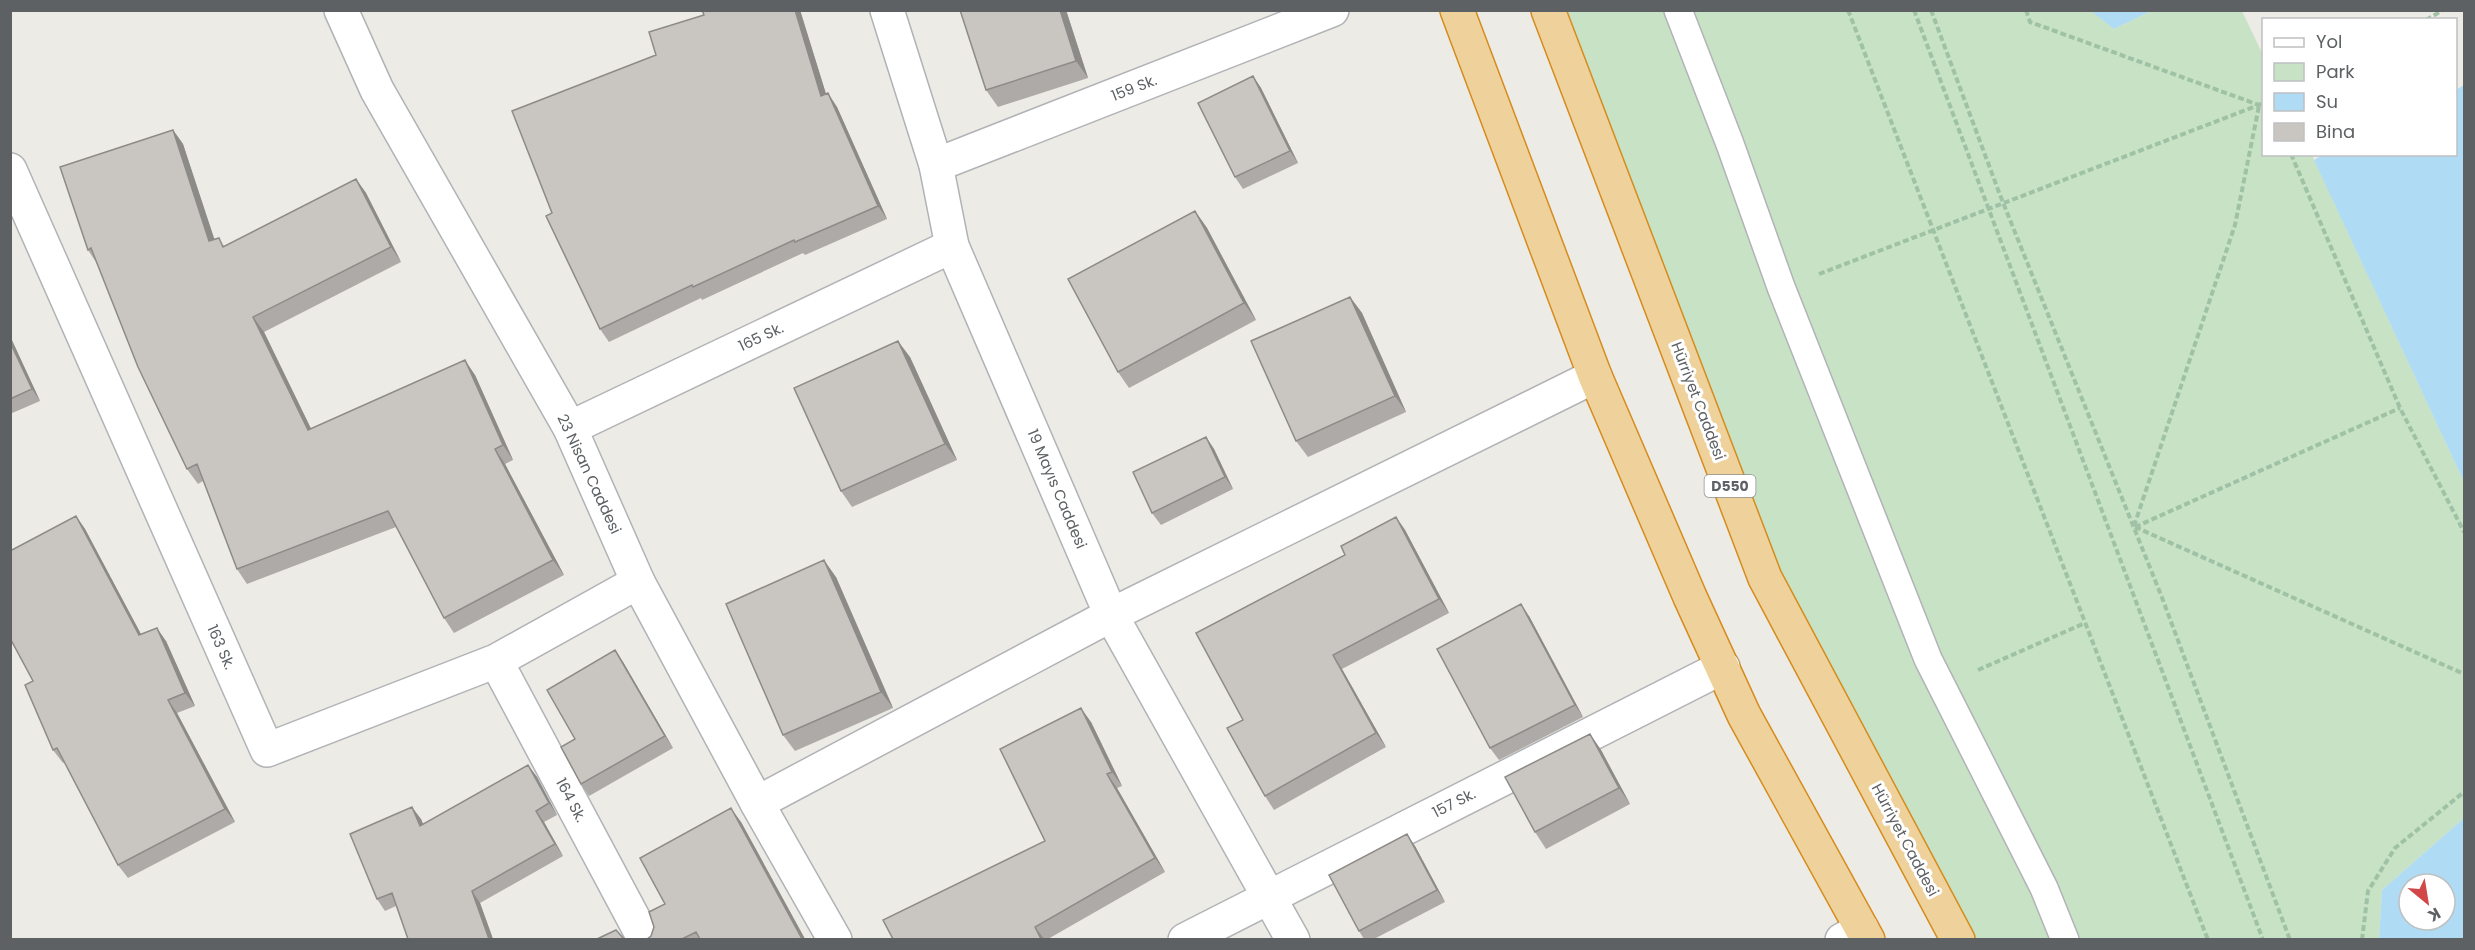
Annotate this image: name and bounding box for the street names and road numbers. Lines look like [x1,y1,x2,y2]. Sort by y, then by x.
street label: 159 Sk. [1108,69,1160,106]
street label: 165 Sk. [735,317,787,356]
street label: Hürriyet Caddesi [1666,339,1731,463]
street label: 23 Nisan Caddesi [552,410,626,537]
street label: 19 Mayıs Caddesi [1023,426,1092,552]
road number: D550 [1704,475,1756,497]
street label: 163 Sk. [202,621,241,672]
street label: 164 Sk. [551,774,592,826]
street label: Hürriyet Caddesi [1867,780,1944,900]
street label: 157 Sk. [1428,783,1479,822]

